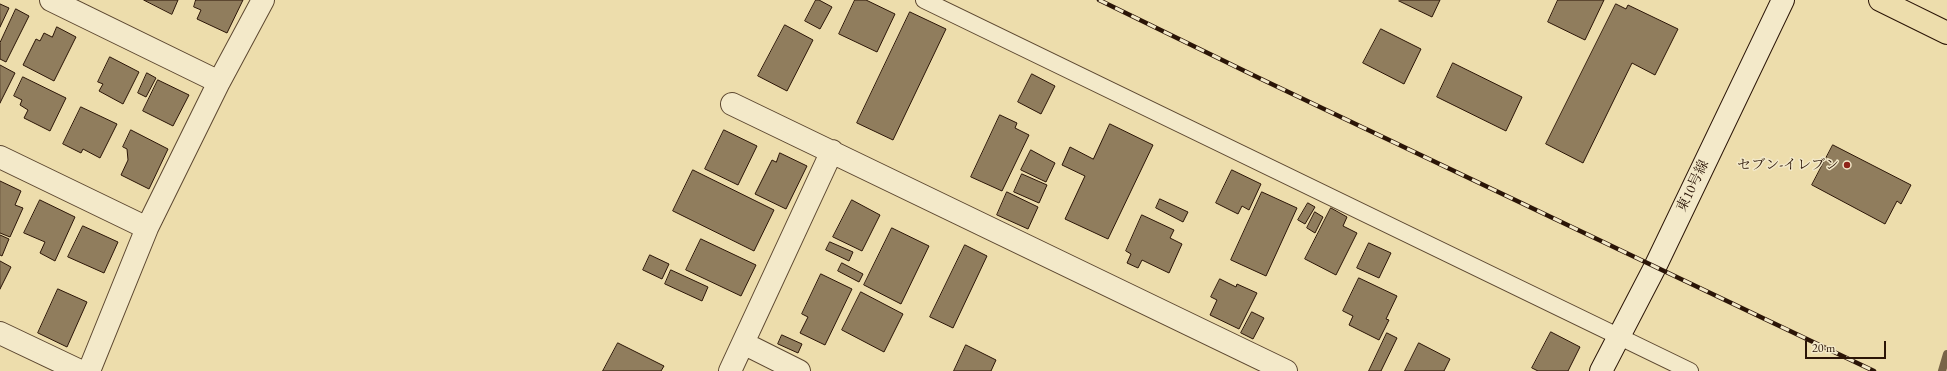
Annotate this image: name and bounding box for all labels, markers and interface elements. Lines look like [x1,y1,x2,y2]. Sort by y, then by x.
street label: 東10号線 [1673,157,1713,215]
place label: セブン-イレブン [1737,157,1839,173]
marker: セブン-イレブン [1842,160,1852,170]
scale bar [1807,333,1888,359]
text: 20 m [1812,340,1835,356]

